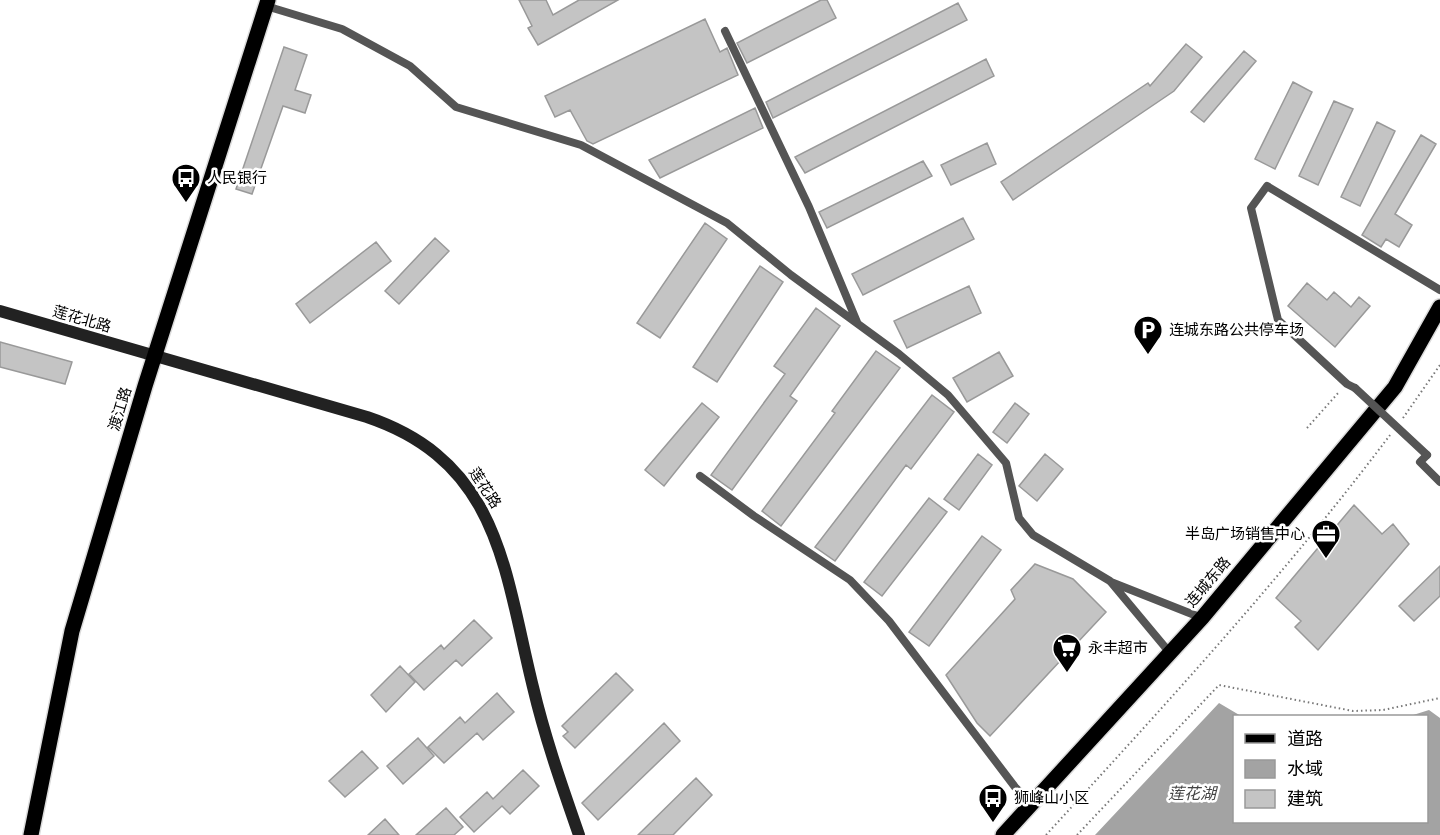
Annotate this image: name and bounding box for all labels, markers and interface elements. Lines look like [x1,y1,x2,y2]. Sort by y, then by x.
bus stop icon: 人民银行 [170,162,202,204]
place label: 人民银行 [207,168,267,187]
street label: 莲花北路 [51,301,114,336]
parking icon: 连城东路公共停车场 [1132,314,1164,356]
place label: 连城东路公共停车场 [1169,320,1304,339]
street label: 渡江路 [104,385,135,433]
street label: 莲花路 [465,464,506,512]
office icon: 半岛广场销售中心 [1310,518,1342,560]
place label: 半岛广场销售中心 [1185,524,1305,543]
street label: 连城东路 [1181,553,1234,611]
supermarket icon: 永丰超市 [1051,632,1083,674]
place label: 永丰超市 [1088,638,1148,657]
legend [1233,715,1428,823]
text: 道路 [1287,727,1323,750]
text: 水域 [1287,757,1323,780]
bus stop icon: 狮峰山小区 [977,782,1009,824]
water label: 莲花湖 [1168,783,1219,803]
text: 建筑 [1287,787,1323,810]
place label: 狮峰山小区 [1014,788,1089,807]

